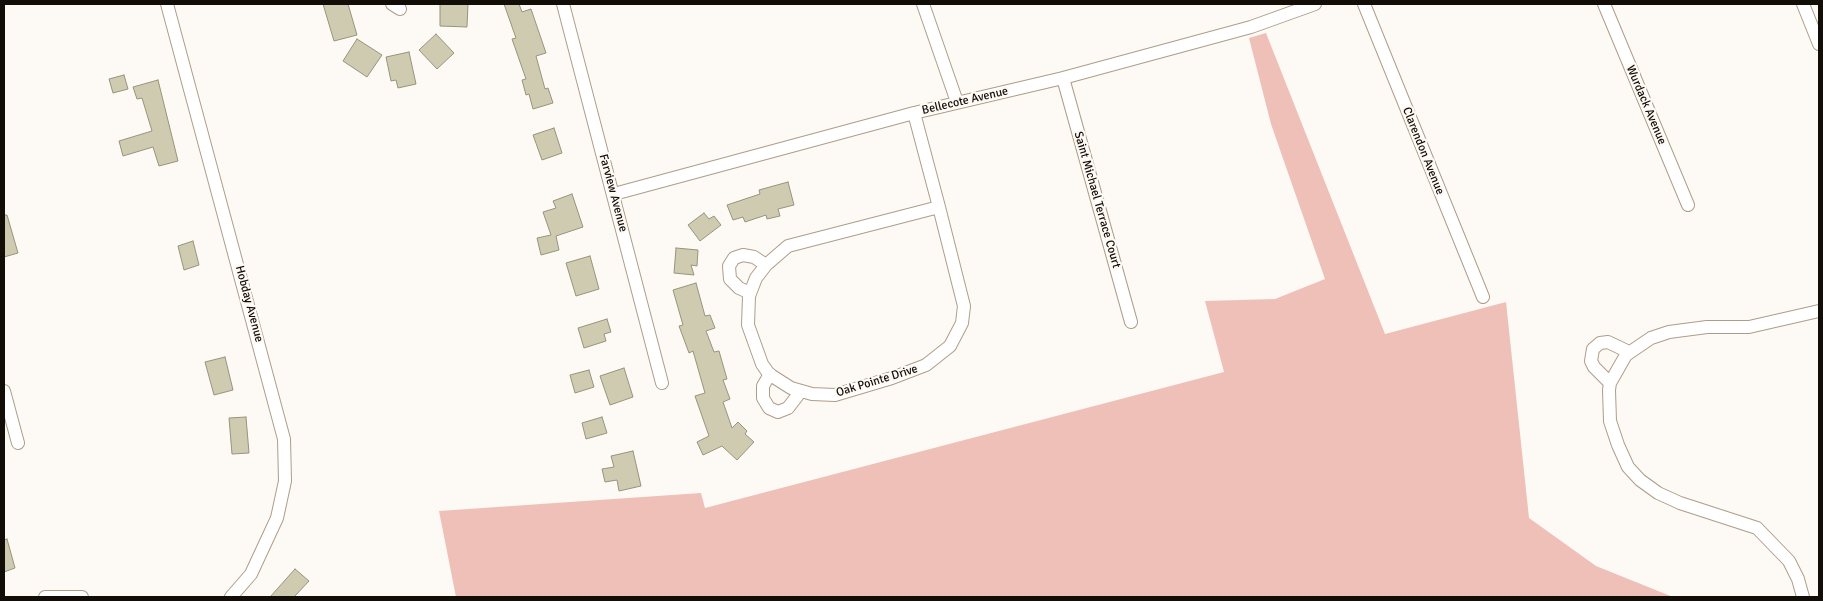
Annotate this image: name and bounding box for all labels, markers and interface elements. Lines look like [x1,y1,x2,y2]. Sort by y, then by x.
street label: Wurdack Avenue [1623,63,1669,147]
street label: Bellecote Avenue [920,84,1010,118]
street label: Clarendon Avenue [1399,105,1447,197]
street label: Saint Michael Terrace Court [1071,130,1123,270]
street label: Farview Avenue [596,153,630,233]
street label: Hobday Avenue [232,264,266,344]
street label: Oak Pointe Drive [834,362,920,400]

